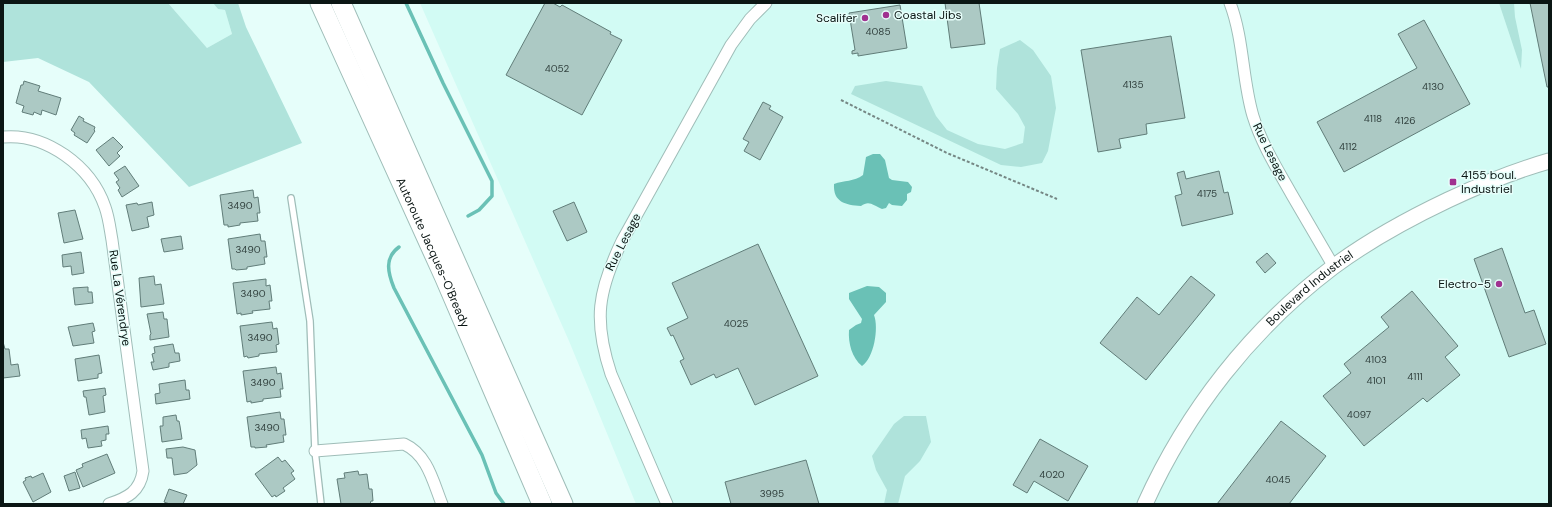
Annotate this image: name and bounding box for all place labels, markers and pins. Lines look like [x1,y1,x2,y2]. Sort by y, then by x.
place label: Coastal Jibs [894,7,962,23]
place label: Scalifer [816,10,858,26]
marker: Coastal Jibs [881,10,891,20]
marker: Scalifer [860,13,870,23]
place label: 4155 boul. Industriel [1461,167,1516,197]
marker: 4155 boul. Industriel [1448,177,1458,187]
place label: Electro-5 [1438,276,1491,292]
marker: Electro-5 [1494,279,1504,289]

